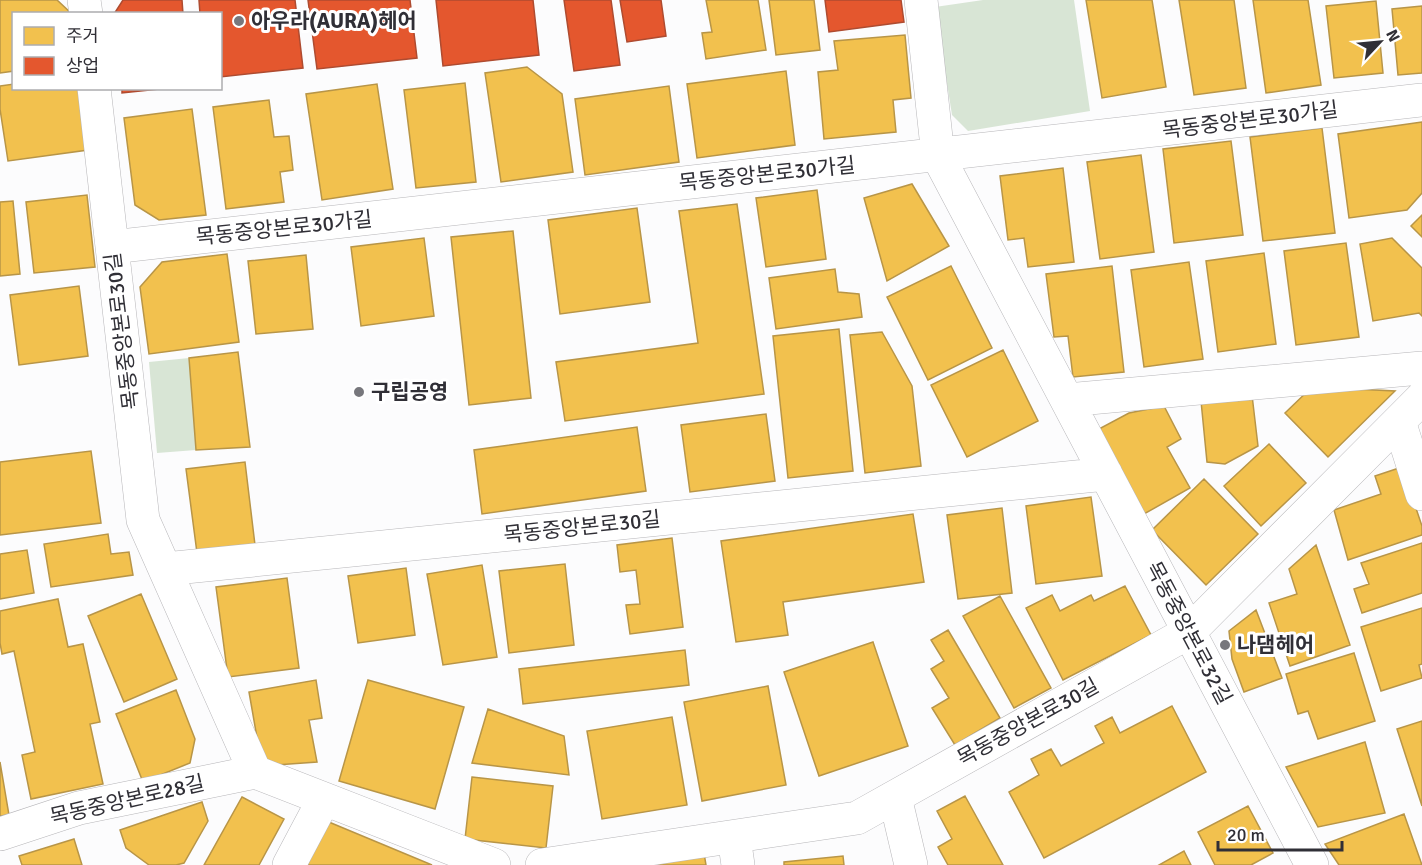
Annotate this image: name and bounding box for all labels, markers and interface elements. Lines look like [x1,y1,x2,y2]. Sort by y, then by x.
place label: 아우라(AURA)헤어 [251,8,417,34]
legend [12,12,222,90]
north arrow [1350,12,1410,72]
marker: 아우라(AURA)헤어 [232,14,246,28]
text: 주거 [66,25,99,47]
text: N [1381,26,1404,45]
text: 상업 [66,55,99,77]
street label: 목동중앙본로30가길 [1160,96,1340,144]
street label: 목동중앙본로30가길 [678,152,856,196]
street label: 목동중앙본로30가길 [195,206,373,250]
street label: 목동중앙본로30길 [99,251,145,411]
place label: 구립공영 [371,379,448,405]
marker: 구립공영 [352,385,366,399]
street label: 목동중앙본로30길 [502,506,662,548]
street label: 목동중앙본로32길 [1140,557,1238,709]
place label: 나댐헤어 [1237,632,1314,658]
marker: 나댐헤어 [1218,638,1232,652]
street label: 목동중앙본로30길 [953,672,1103,772]
street label: 목동중앙본로28길 [47,770,207,830]
scale bar [1218,814,1342,852]
text: 20 m [1227,824,1265,846]

